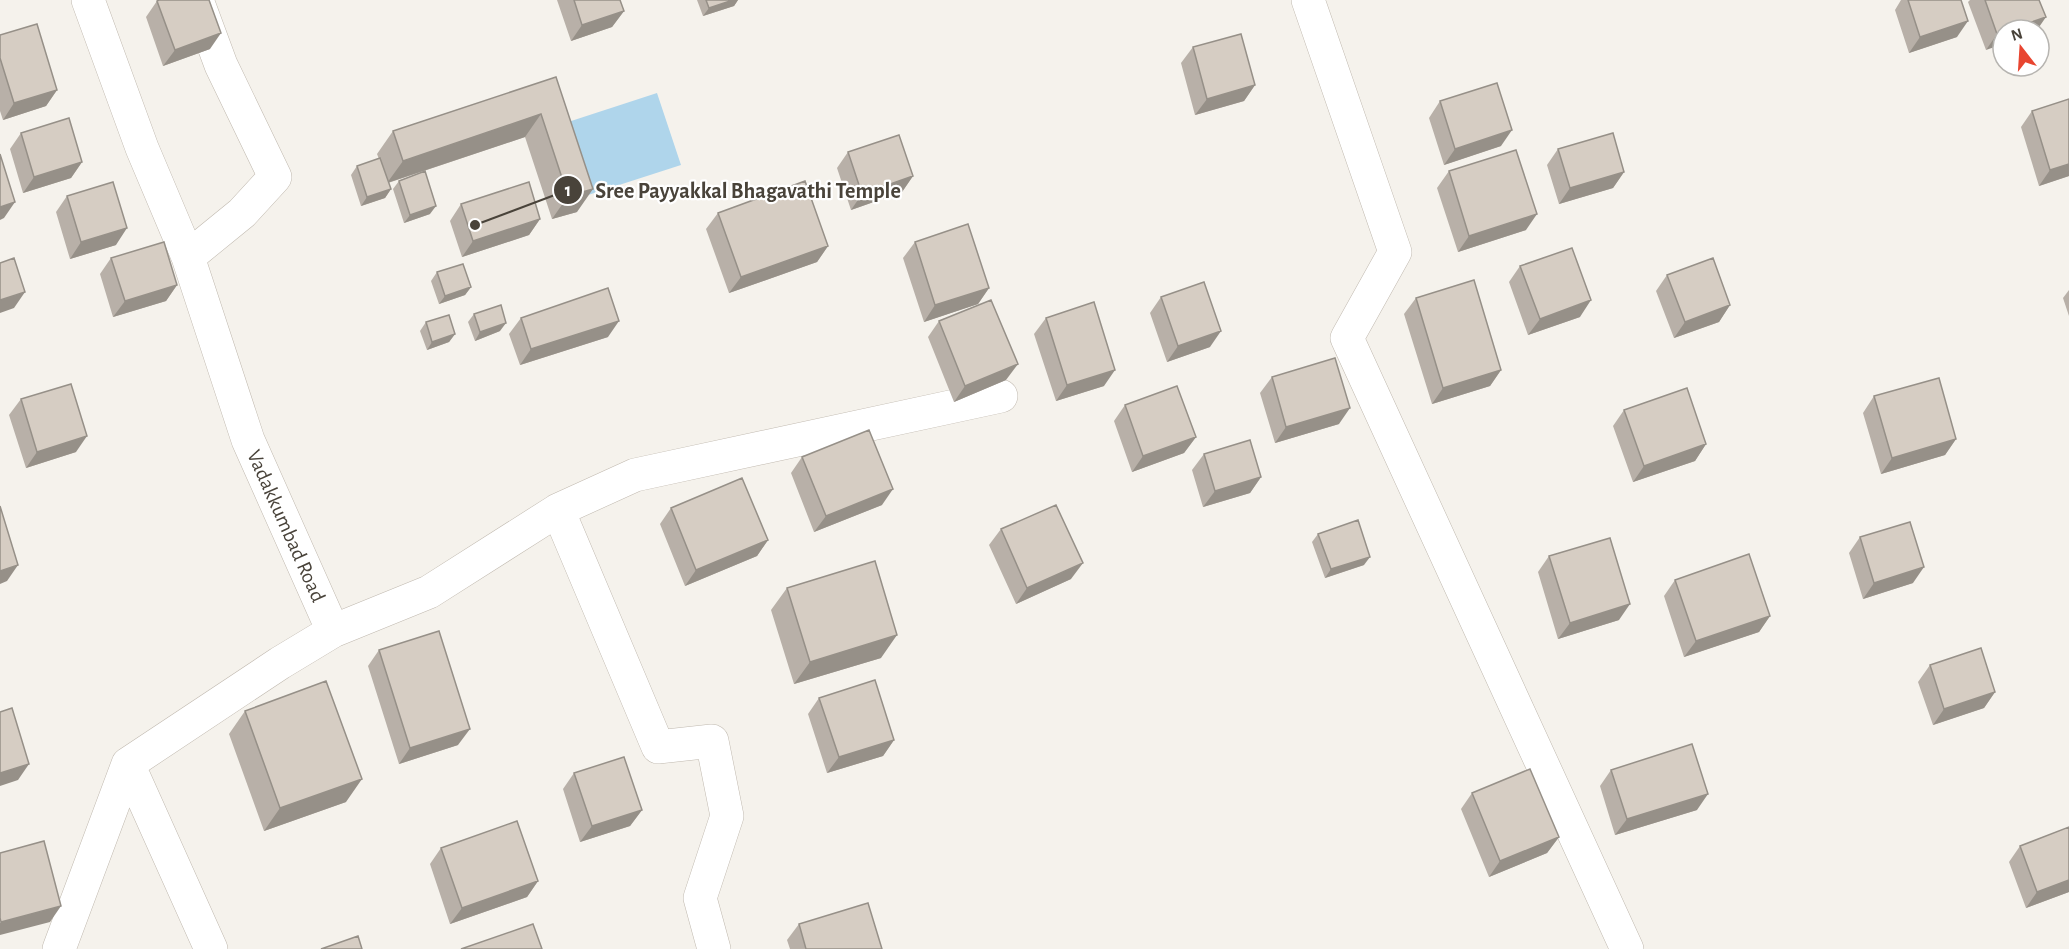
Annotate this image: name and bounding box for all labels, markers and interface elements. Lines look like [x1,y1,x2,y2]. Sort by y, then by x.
north arrow [1991,18,2051,78]
text: N [2009,25,2025,44]
callout: Sree Payyakkal Bhagavathi Temple [553,170,913,210]
text: Sree Payyakkal Bhagavathi Temple [595,180,901,203]
text: 1 [565,182,571,200]
street label: Vadakkumbad Road [243,447,329,605]

